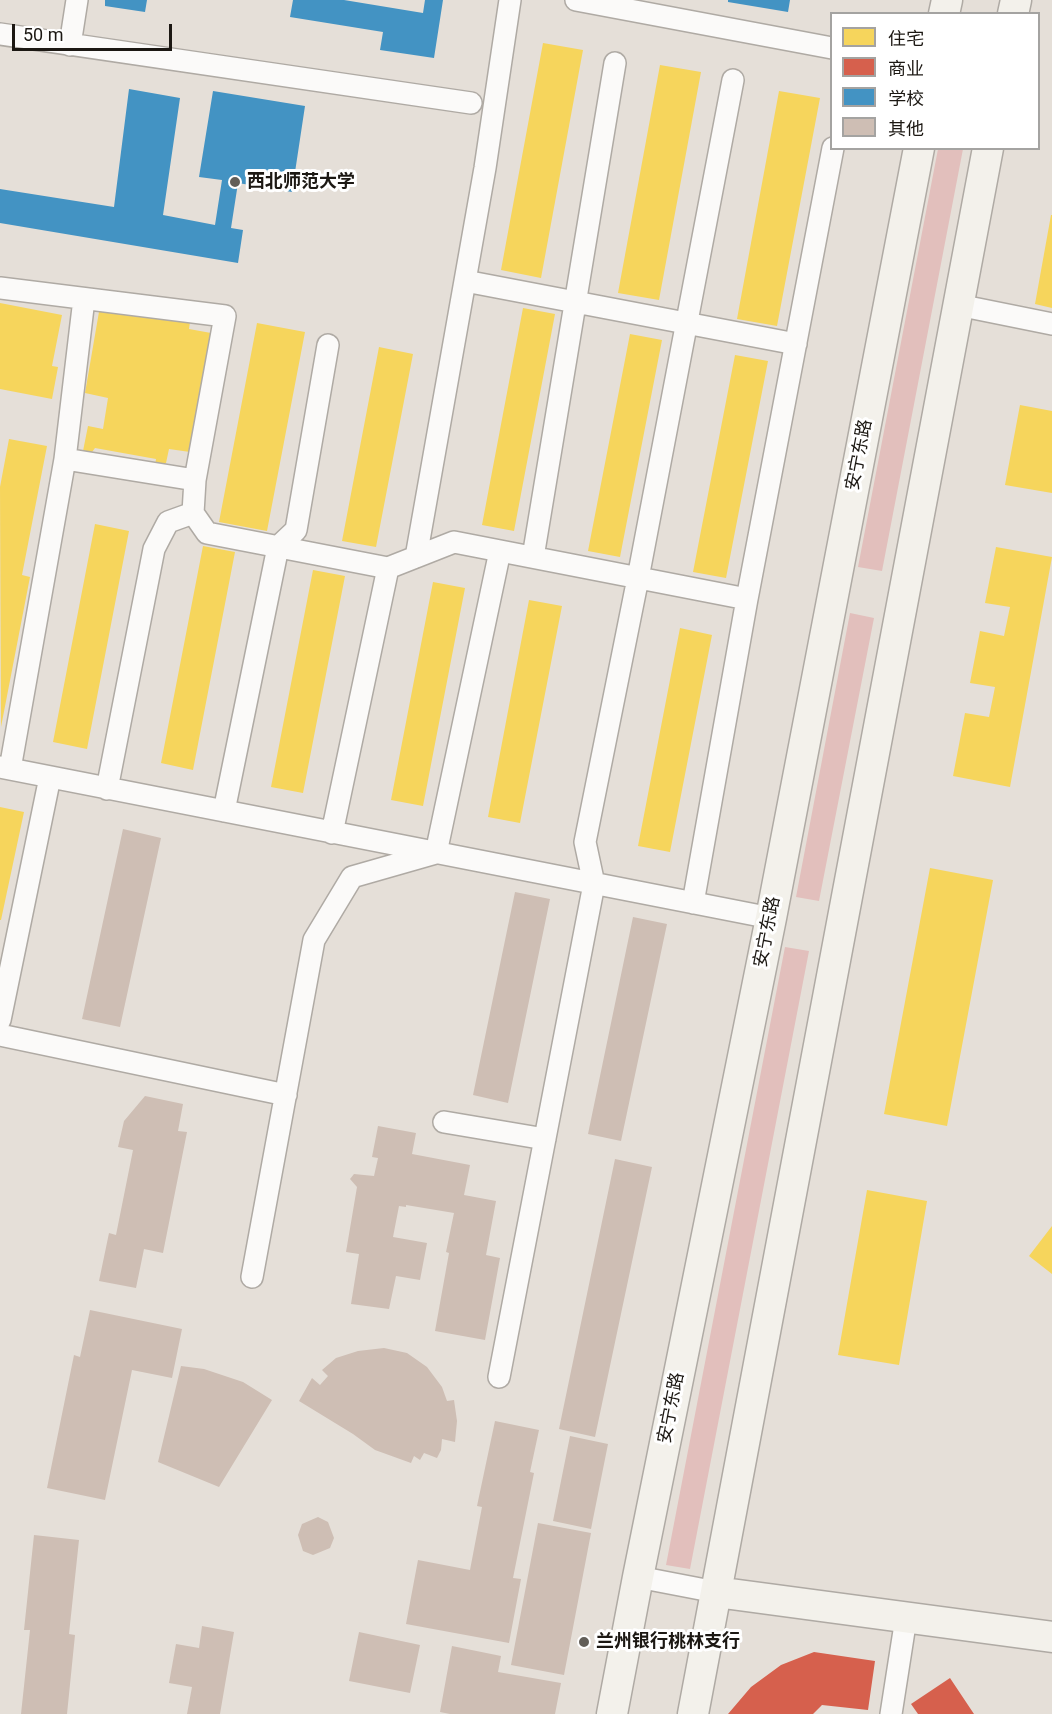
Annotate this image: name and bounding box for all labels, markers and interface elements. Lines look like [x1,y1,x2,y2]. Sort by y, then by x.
scale bar [15,12,176,50]
legend [830,12,1040,150]
text: 50 m [23,24,63,45]
text: 住宅 [888,28,924,49]
text: 商业 [888,58,924,79]
text: 学校 [888,88,924,109]
text: 其他 [888,118,924,139]
place label: 西北师范大学 [247,171,355,193]
marker: 西北师范大学 [228,175,242,189]
street label: 安宁东路 [843,418,877,492]
street label: 安宁东路 [751,895,785,969]
street label: 安宁东路 [655,1371,689,1445]
place label: 兰州银行桃林支行 [596,1631,740,1653]
marker: 兰州银行桃林支行 [577,1635,591,1649]

